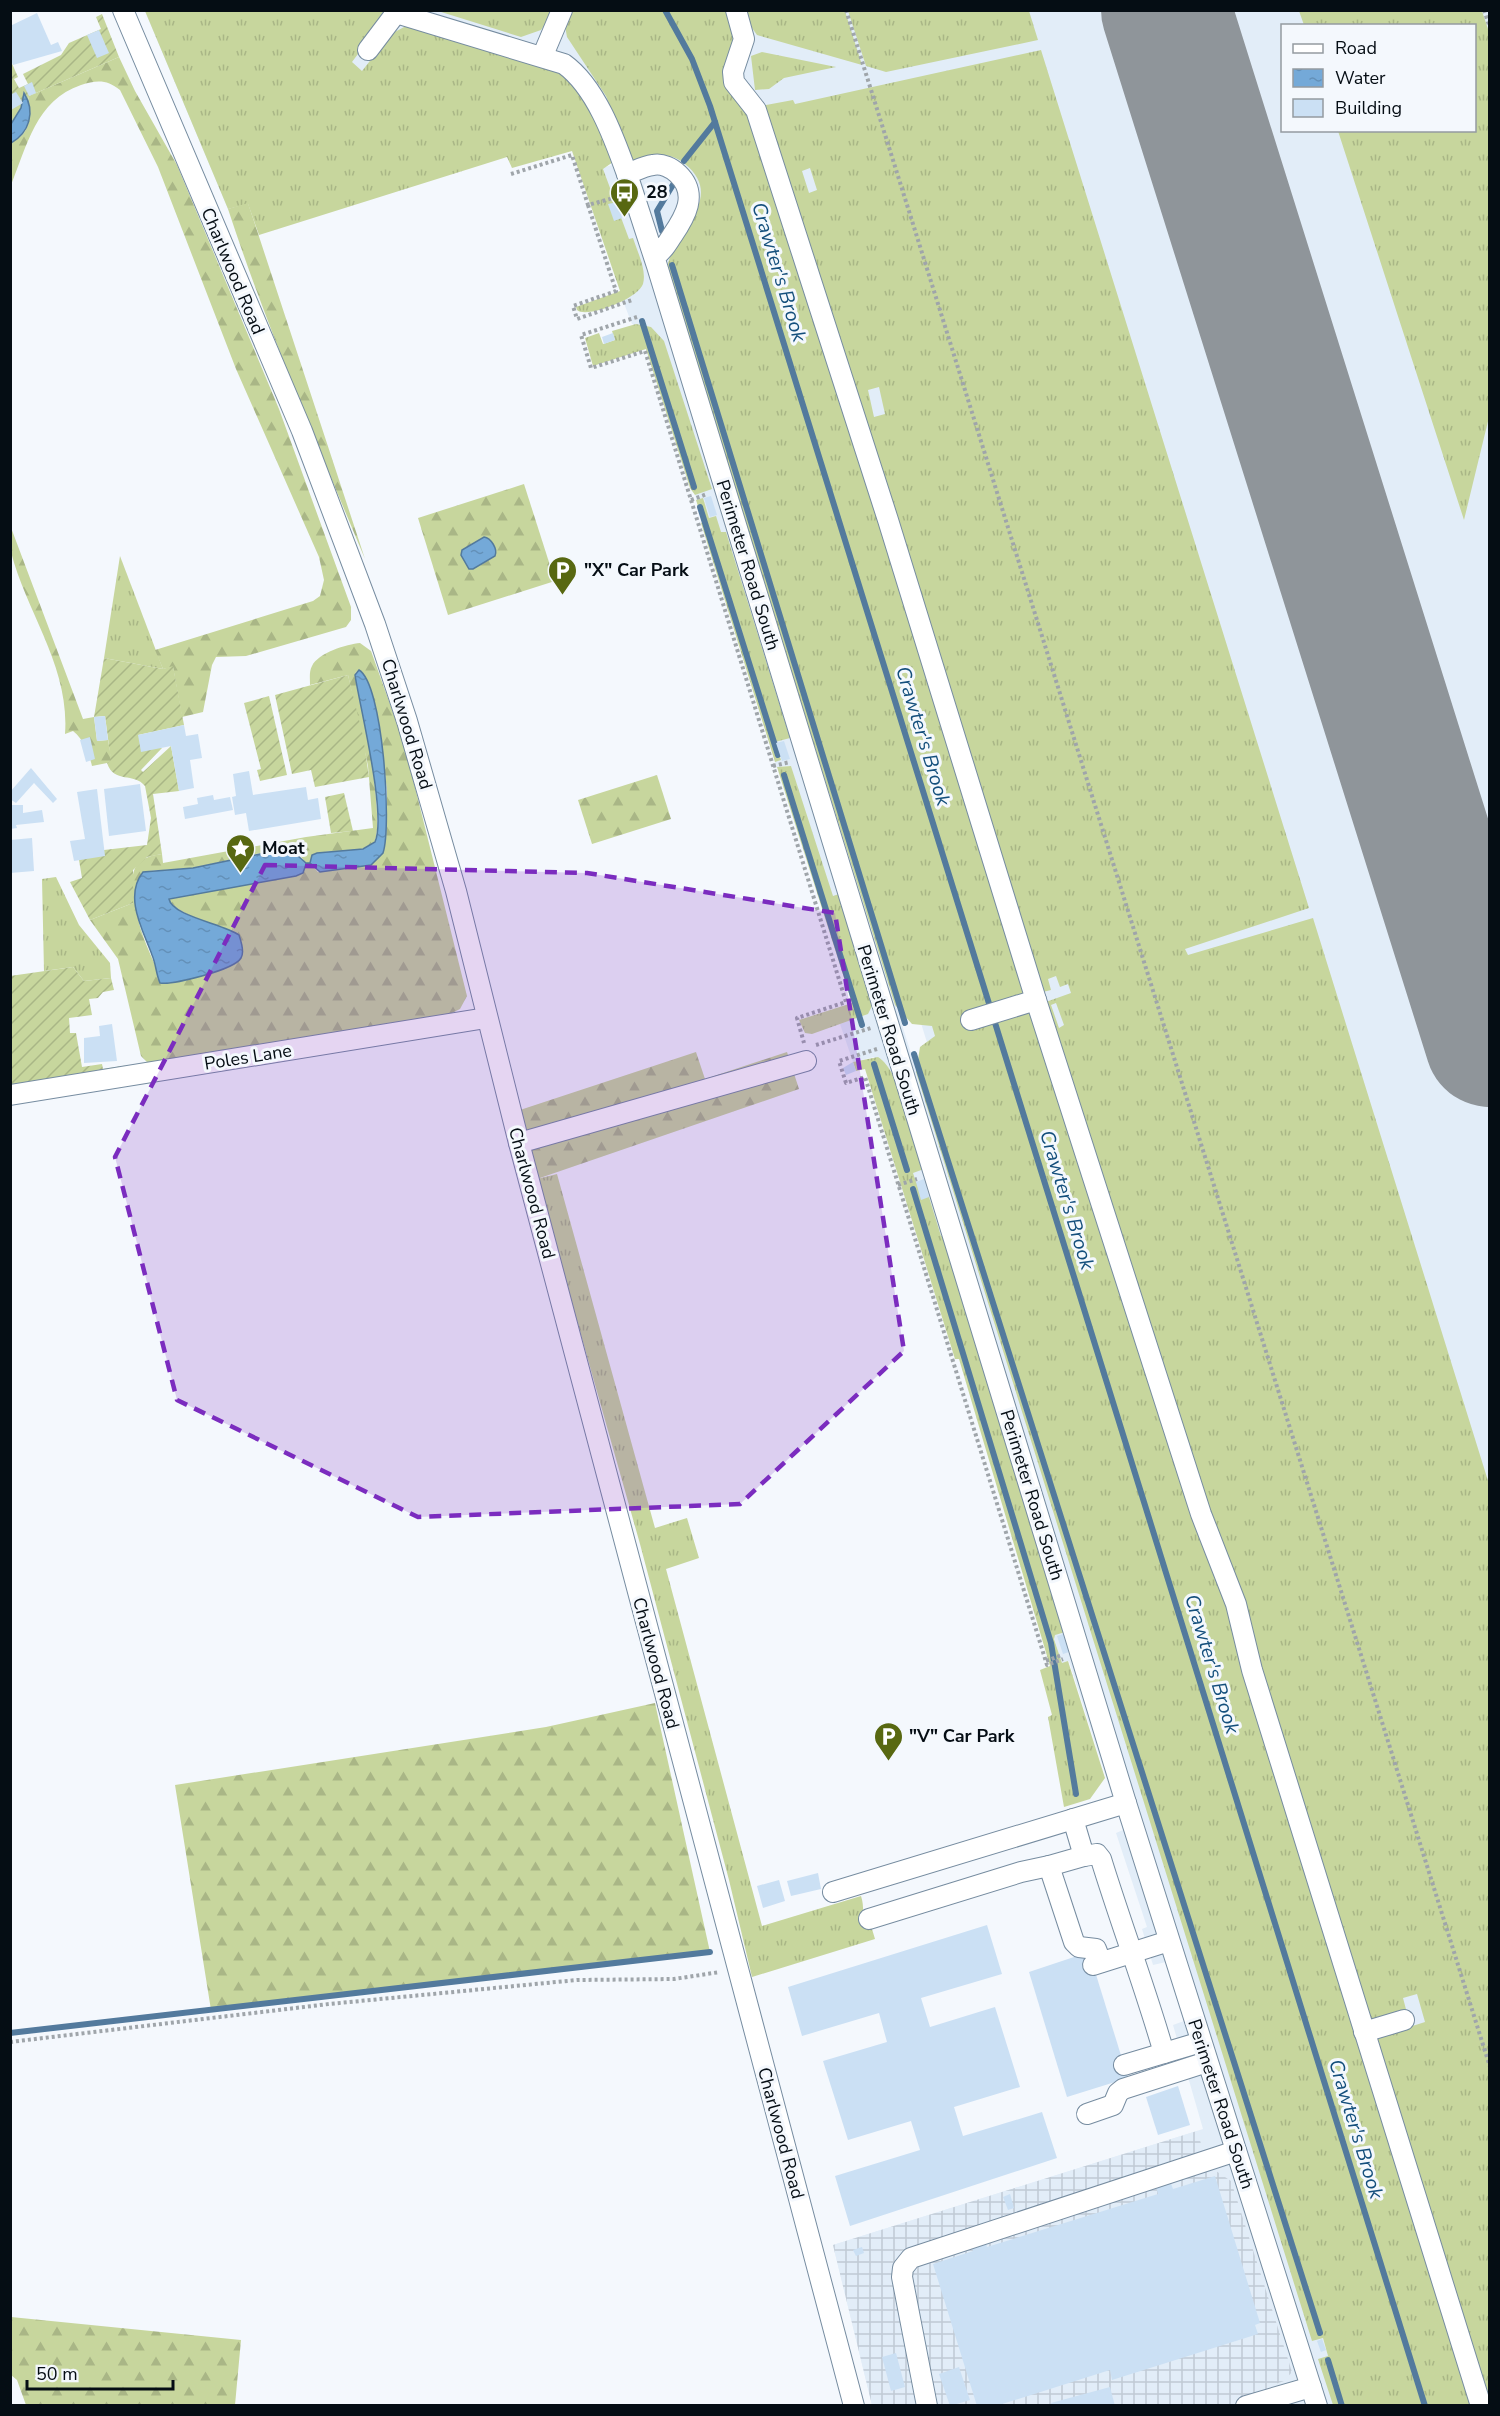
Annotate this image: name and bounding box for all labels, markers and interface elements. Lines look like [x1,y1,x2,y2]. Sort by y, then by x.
legend [1281,24,1476,132]
text: Road [1335,36,1377,60]
text: Water [1335,66,1386,90]
text: Building [1335,96,1402,120]
bus stop icon: 28 [609,176,641,218]
place label: 28 [646,180,668,204]
water label: Crawter's Brook [745,199,813,346]
street label: Charlwood Road [195,204,271,338]
street label: Perimeter Road South [711,477,785,653]
parking icon: "X" Car Park [547,554,579,596]
place label: "X" Car Park [584,558,689,582]
street label: Charlwood Road [376,656,438,792]
water label: Crawter's Brook [889,663,957,810]
place icon: Moat [225,832,257,874]
place label: Moat [262,836,305,860]
street label: Perimeter Road South [852,942,926,1118]
street label: Poles Lane [203,1038,293,1076]
street label: Charlwood Road [503,1124,561,1262]
water label: Crawter's Brook [1033,1127,1101,1274]
street label: Perimeter Road South [995,1407,1069,1583]
water label: Crawter's Brook [1178,1591,1246,1738]
street label: Charlwood Road [627,1594,685,1732]
parking icon: "V" Car Park [872,1720,904,1762]
place label: "V" Car Park [909,1724,1015,1748]
street label: Perimeter Road South [1182,2016,1260,2192]
water label: Crawter's Brook [1322,2056,1390,2203]
street label: Charlwood Road [752,2064,810,2202]
scale bar [27,2353,172,2391]
text: 50 m [36,2362,78,2386]

